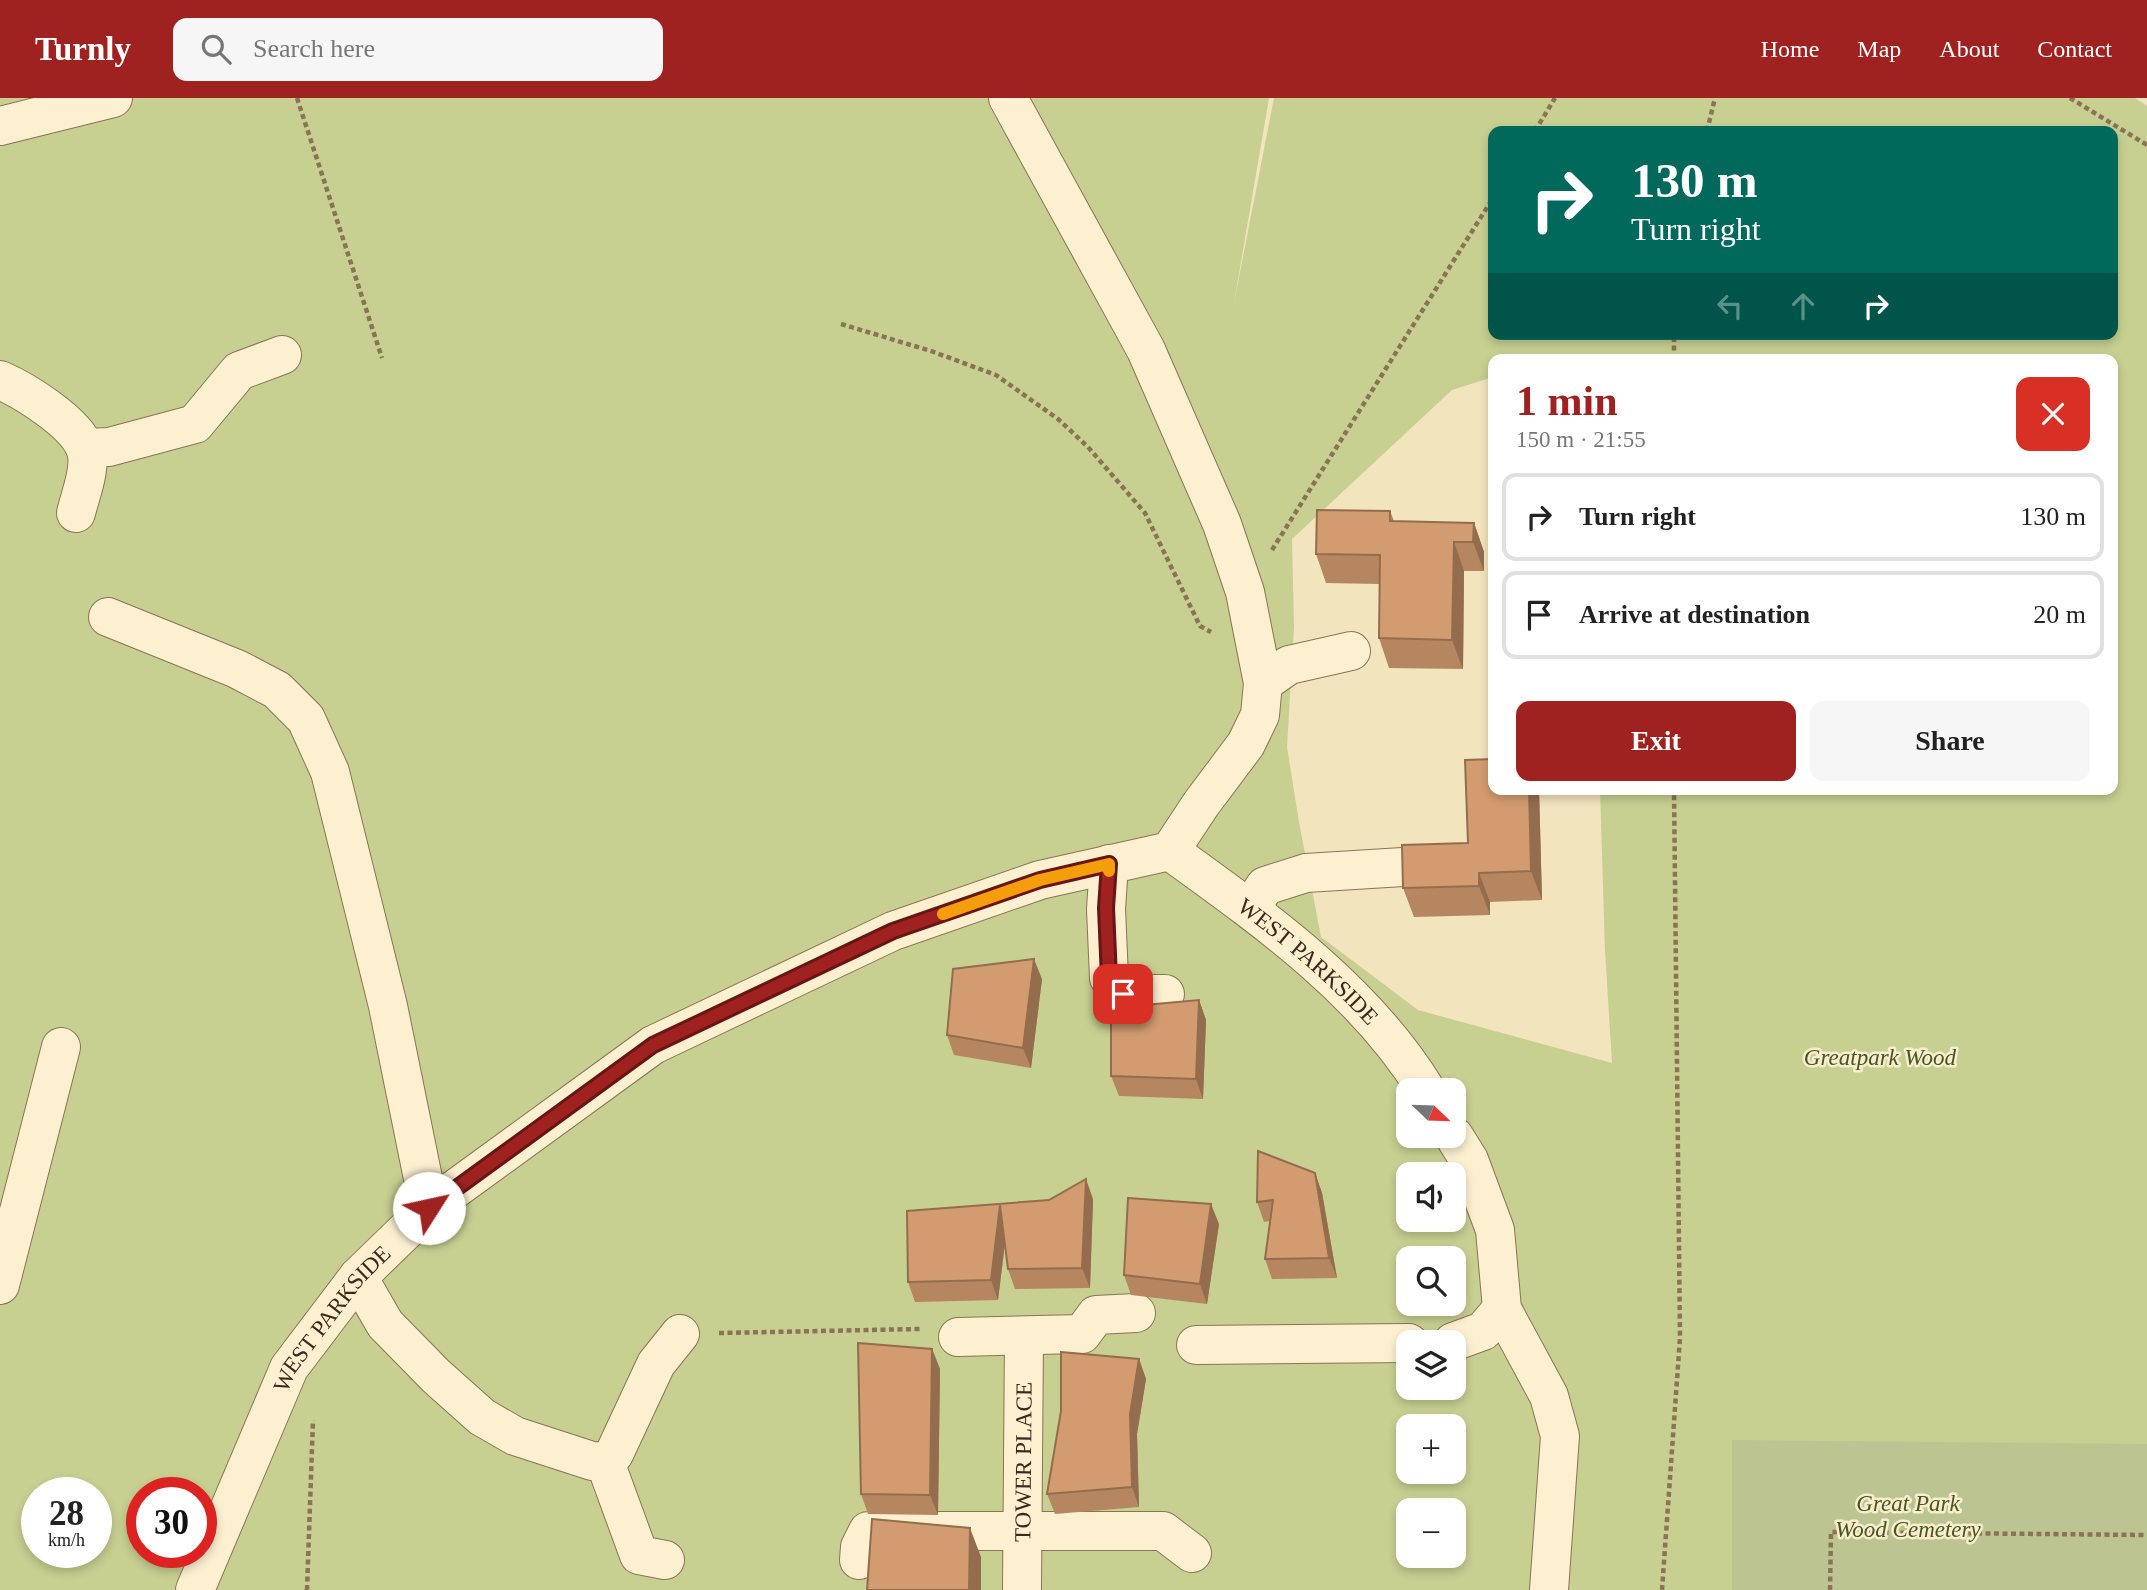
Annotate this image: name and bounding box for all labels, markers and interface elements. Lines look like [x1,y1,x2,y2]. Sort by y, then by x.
search box [173,18,663,81]
icon: search [197,30,235,68]
text: Turnly [35,31,131,67]
text: Search here [253,34,375,63]
text: Home [1761,36,1819,62]
text: Map [1857,36,1901,62]
text: About [1939,36,1999,62]
text: Contact [2037,36,2112,62]
text: 130 m [1631,153,1758,208]
icon: right [1516,154,1607,245]
text: Turn right [1631,211,1761,247]
icon: left [1711,287,1749,325]
icon: ahead [1784,287,1822,325]
icon: right [1857,287,1895,325]
button: close [2016,377,2090,451]
text: 1 min [1516,378,1618,424]
text: 150 m · 21:55 [1516,427,1646,452]
icon: right [1520,498,1558,536]
text: Turn right [1579,502,1696,531]
text: 130 m [2020,502,2086,531]
icon: arrive [1520,596,1558,634]
text: Arrive at destination [1579,600,1810,629]
text: 20 m [2033,600,2086,629]
button: Exit [1516,701,1796,781]
button: Share [1810,701,2090,781]
street label: WEST PARKSIDE [1233,893,1384,1029]
pin [1093,964,1153,1024]
icon: arrive [1104,975,1142,1013]
park label: Greatpark Wood [1804,1045,1957,1070]
north arrow [1396,1078,1466,1148]
map controls [1396,1078,1466,1568]
button: sound [1396,1162,1466,1232]
position arrow [392,1171,466,1245]
street label: WEST PARKSIDE [268,1240,395,1395]
button: search [1396,1246,1466,1316]
button: layers [1396,1330,1466,1400]
street label: TOWER PLACE [1010,1382,1036,1542]
button: + [1396,1414,1466,1484]
speed limit sign: 30 [126,1477,217,1568]
park label: Great Park Wood Cemetery [1835,1491,1981,1542]
text: 28 [49,1494,84,1533]
button: − [1396,1498,1466,1568]
text: km/h [48,1530,85,1550]

